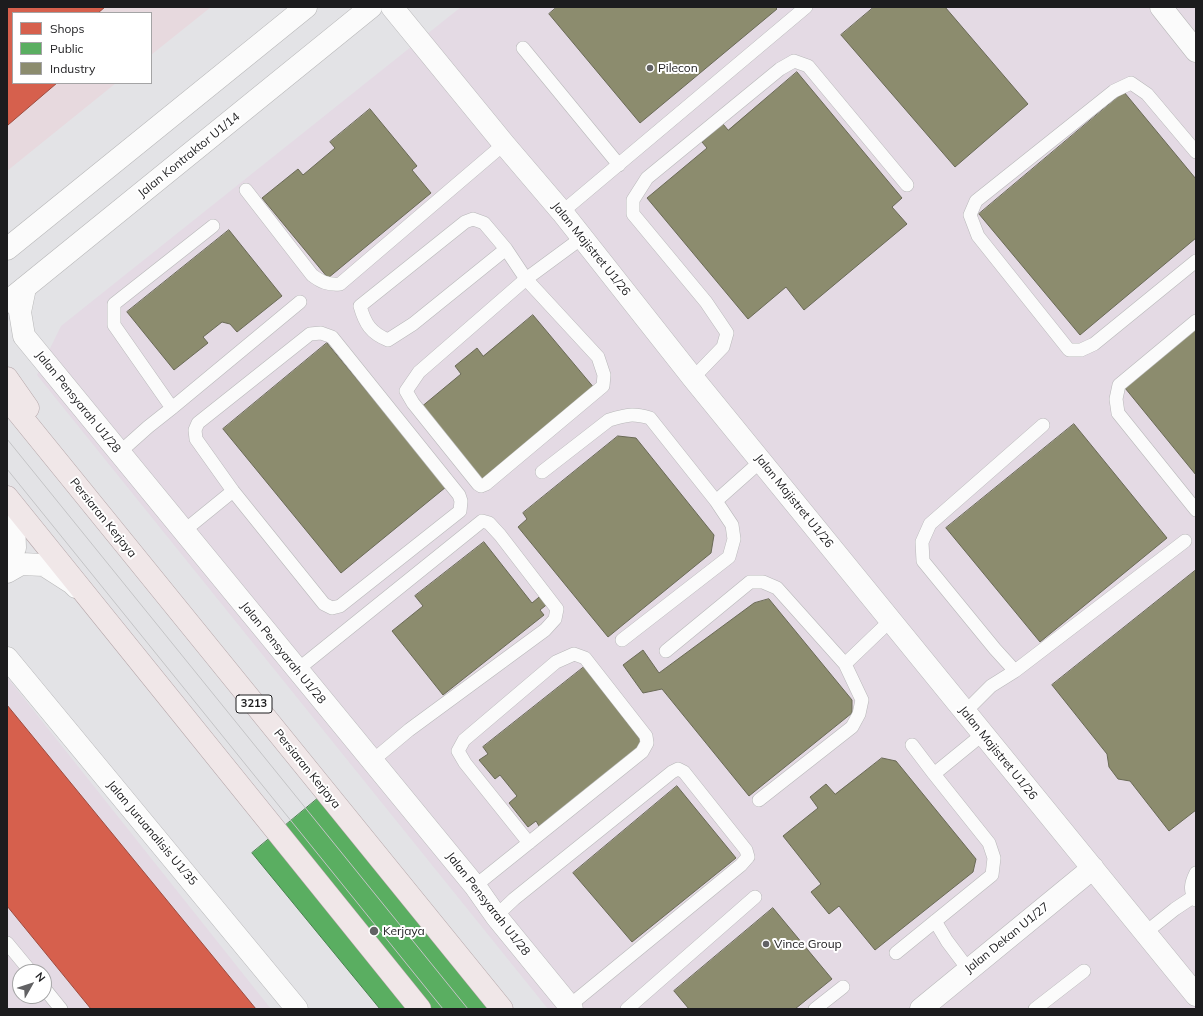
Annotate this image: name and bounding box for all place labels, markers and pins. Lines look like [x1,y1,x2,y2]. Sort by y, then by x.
place label: Pilecon [658,61,698,75]
marker: Pilecon [645,63,655,73]
place label: Kerjaya [383,924,425,938]
marker: Kerjaya [368,925,380,937]
place label: Vince Group [774,937,842,951]
marker: Vince Group [761,939,771,949]

